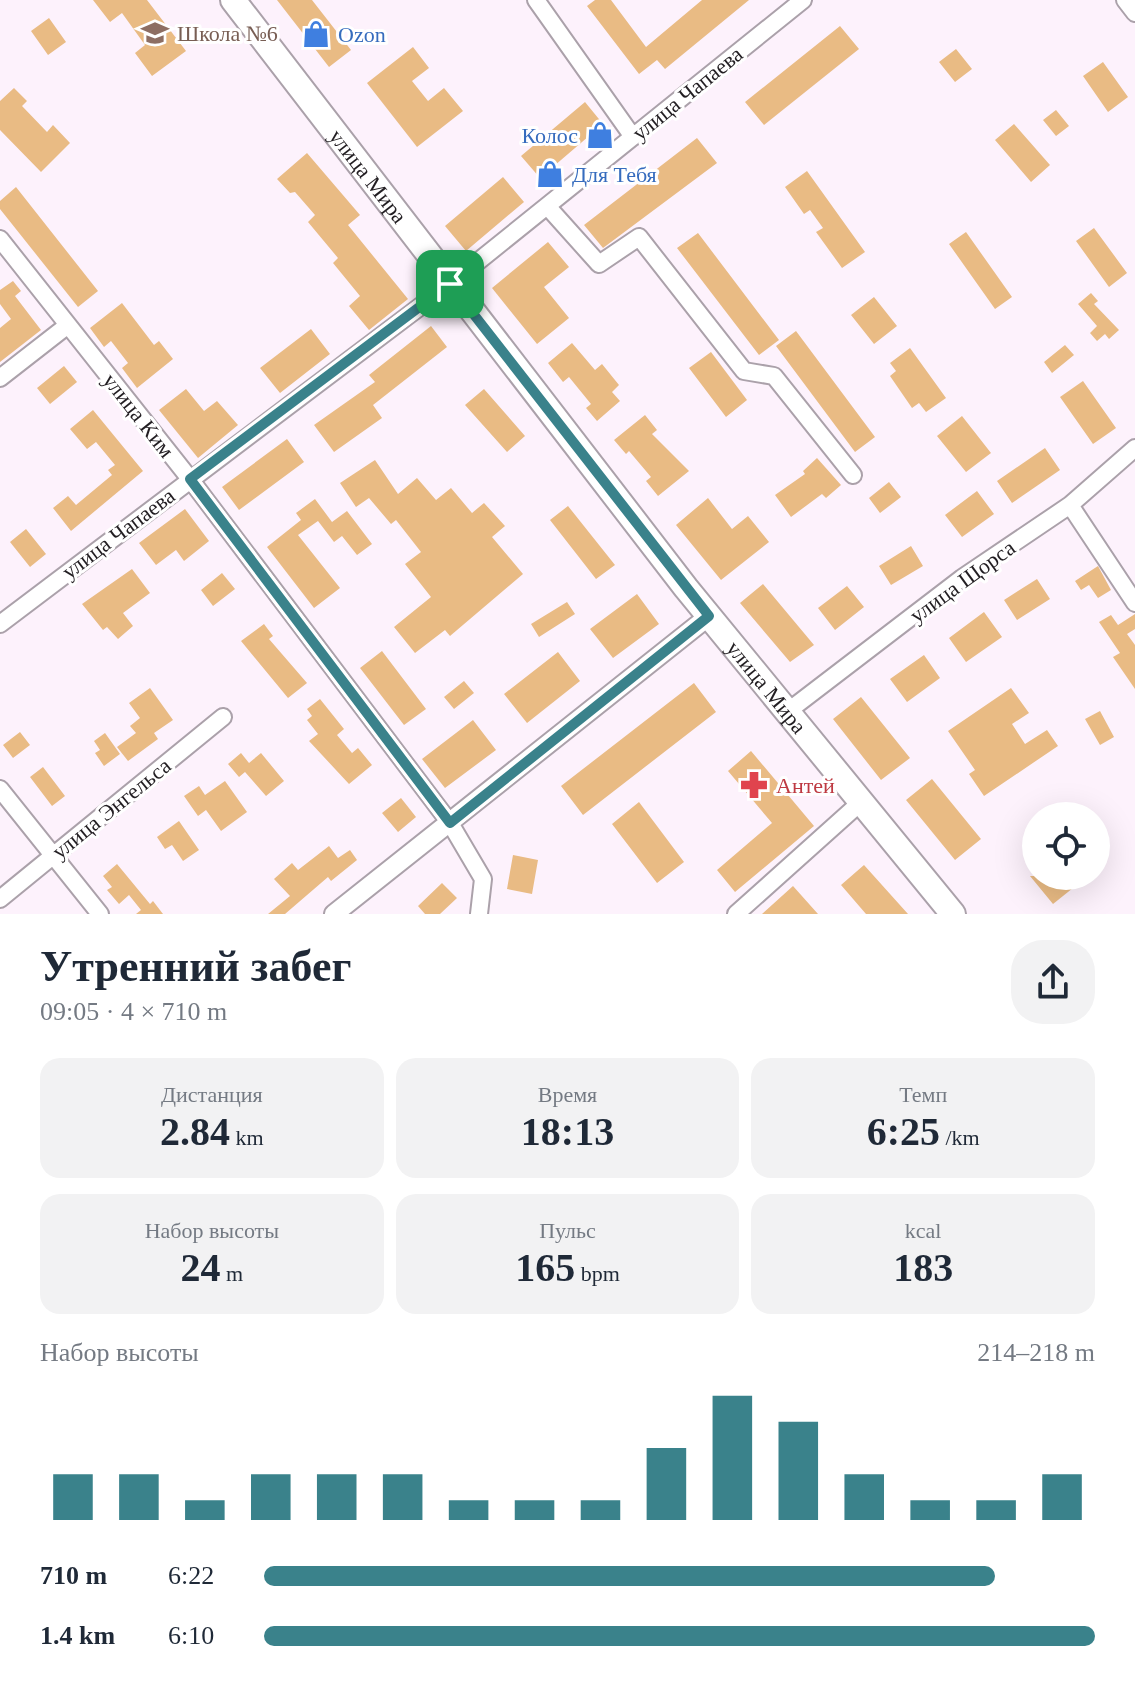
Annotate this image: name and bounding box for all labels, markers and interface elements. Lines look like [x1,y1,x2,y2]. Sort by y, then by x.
school or university icon: Школа №6 [140,18,170,48]
shop icon: Ozon [301,19,331,49]
place label: Школа №6 [177,21,278,46]
place label: Ozon [338,22,386,47]
street label: улица Чапаева [627,41,748,146]
shop icon: Колос [585,120,615,150]
place label: Колос [521,123,578,148]
street label: улица Мира [324,124,412,228]
shop icon: Для Тебя [535,159,565,189]
place label: Для Тебя [572,162,657,187]
pin [416,250,484,318]
icon: arrive [428,262,472,306]
street label: улица Ким [98,368,179,463]
street label: улица Чапаева [57,483,180,584]
street label: улица Щорса [905,535,1020,628]
street label: улица Мира [721,636,812,739]
street label: улица Энгельса [47,753,176,864]
pharmacy icon: Антей [739,770,769,800]
place label: Антей [776,773,835,798]
map controls [1022,802,1110,890]
button: locate [1022,802,1110,890]
button: share [1011,940,1095,1024]
text: Утренний забег [40,942,351,991]
text: 09:05 · 4 × 710 m [40,997,227,1026]
text: Дистанция [161,1082,263,1107]
text: Время [538,1082,597,1107]
text: Темп [899,1082,947,1107]
text: 2.84 [160,1109,230,1154]
text: 18:13 [521,1109,614,1154]
text: 6:25 [867,1109,940,1154]
text: km [230,1125,264,1150]
text: /km [940,1125,980,1150]
text: Набор высоты [145,1218,279,1243]
text: Пульс [539,1218,596,1243]
text: kcal [905,1218,941,1243]
text: 24 [181,1245,221,1290]
text: 165 [515,1245,575,1290]
text: 183 [893,1245,953,1290]
text: m [221,1261,243,1286]
text: bpm [575,1261,620,1286]
text: Набор высоты [40,1338,199,1367]
text: 214–218 m [977,1338,1095,1367]
text: 710 m [40,1561,107,1590]
text: 6:22 [168,1561,214,1590]
text: 1.4 km [40,1621,115,1650]
text: 6:10 [168,1621,214,1650]

